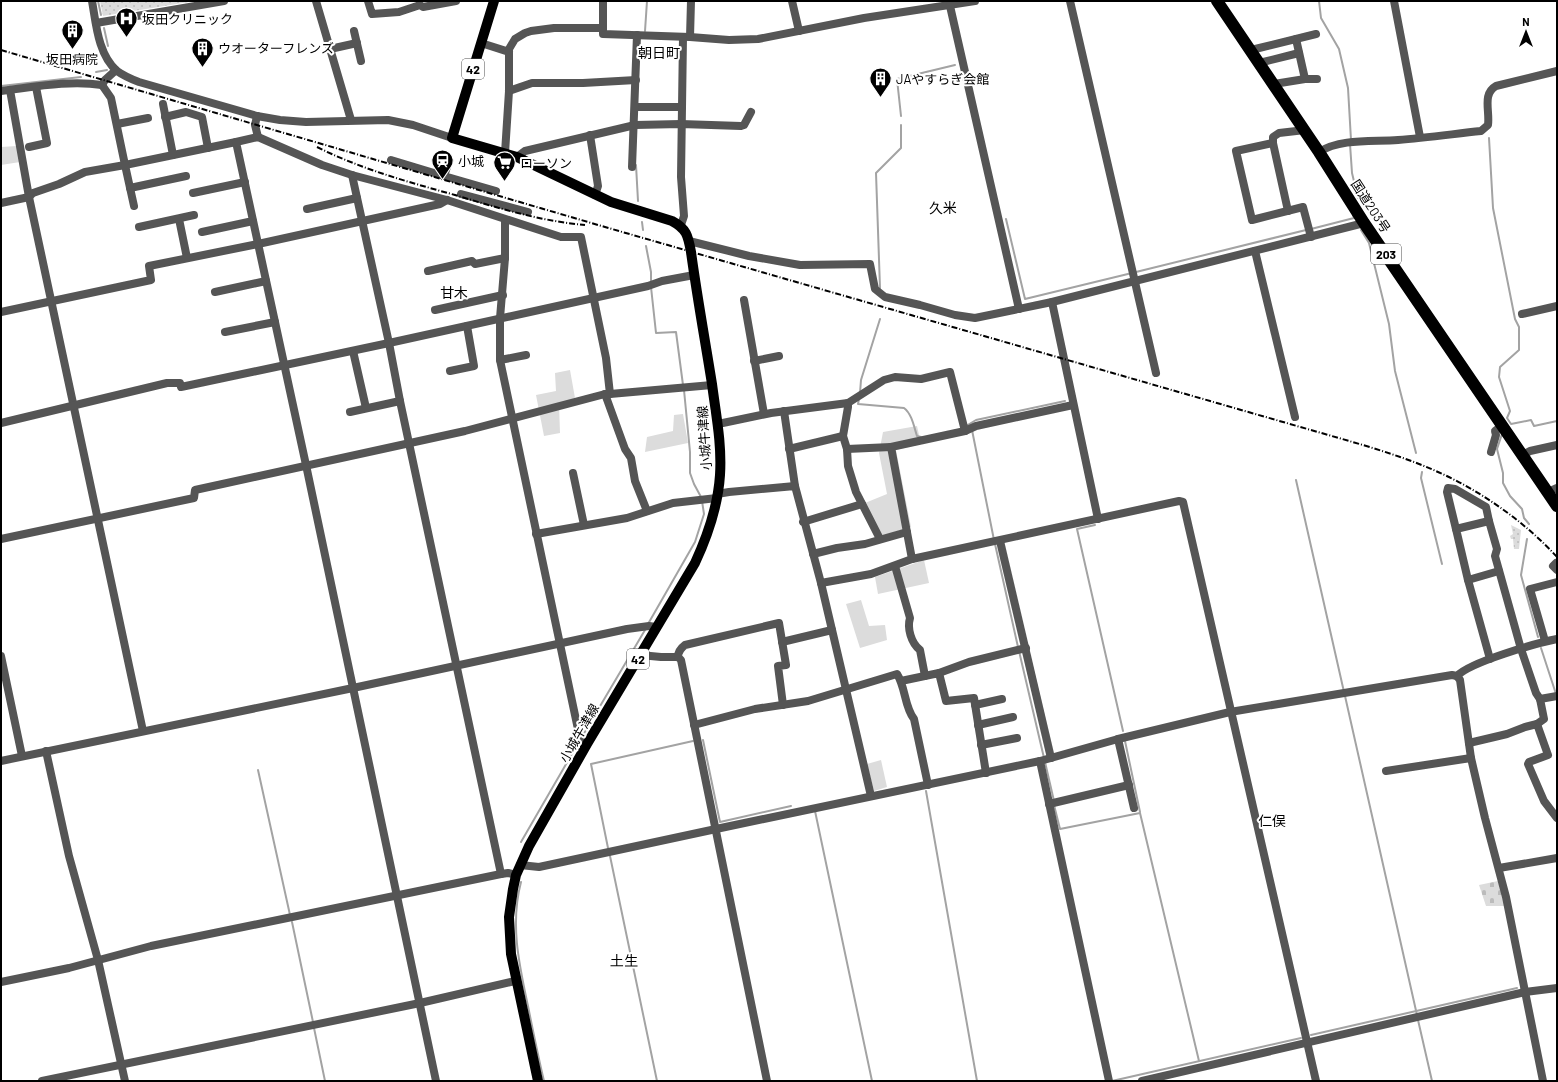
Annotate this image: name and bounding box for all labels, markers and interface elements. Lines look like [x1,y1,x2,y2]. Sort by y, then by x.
hospital icon: 坂田クリニック [114,6,140,39]
place label: 坂田クリニック [142,11,233,27]
north arrow [1506,12,1546,52]
text: N [1522,15,1530,28]
building icon: 坂田病院 [59,18,85,51]
building icon: ウオーターフレンズ [190,35,216,68]
place label: ウオーターフレンズ [218,40,334,56]
district label: 朝日町 [638,44,680,61]
place label: 坂田病院 [46,51,98,67]
road number: 42 [462,59,484,79]
building icon: JAやすらぎ会館 [867,66,893,99]
place label: JAやすらぎ会館 [896,71,989,87]
station icon: 小城 [430,148,456,181]
supermarket icon: ローソン [491,150,517,183]
place label: 小城 [458,153,484,169]
place label: ローソン [520,155,572,171]
street label: 国道203号 [1348,176,1394,236]
district label: 久米 [929,199,957,216]
road number: 203 [1371,244,1401,264]
district label: 甘木 [440,284,468,301]
street label: 小城牛津線 [694,405,714,471]
road number: 42 [627,649,649,669]
street label: 小城牛津線 [556,701,602,765]
district label: 仁俣 [1258,812,1286,829]
district label: 土生 [610,952,638,969]

